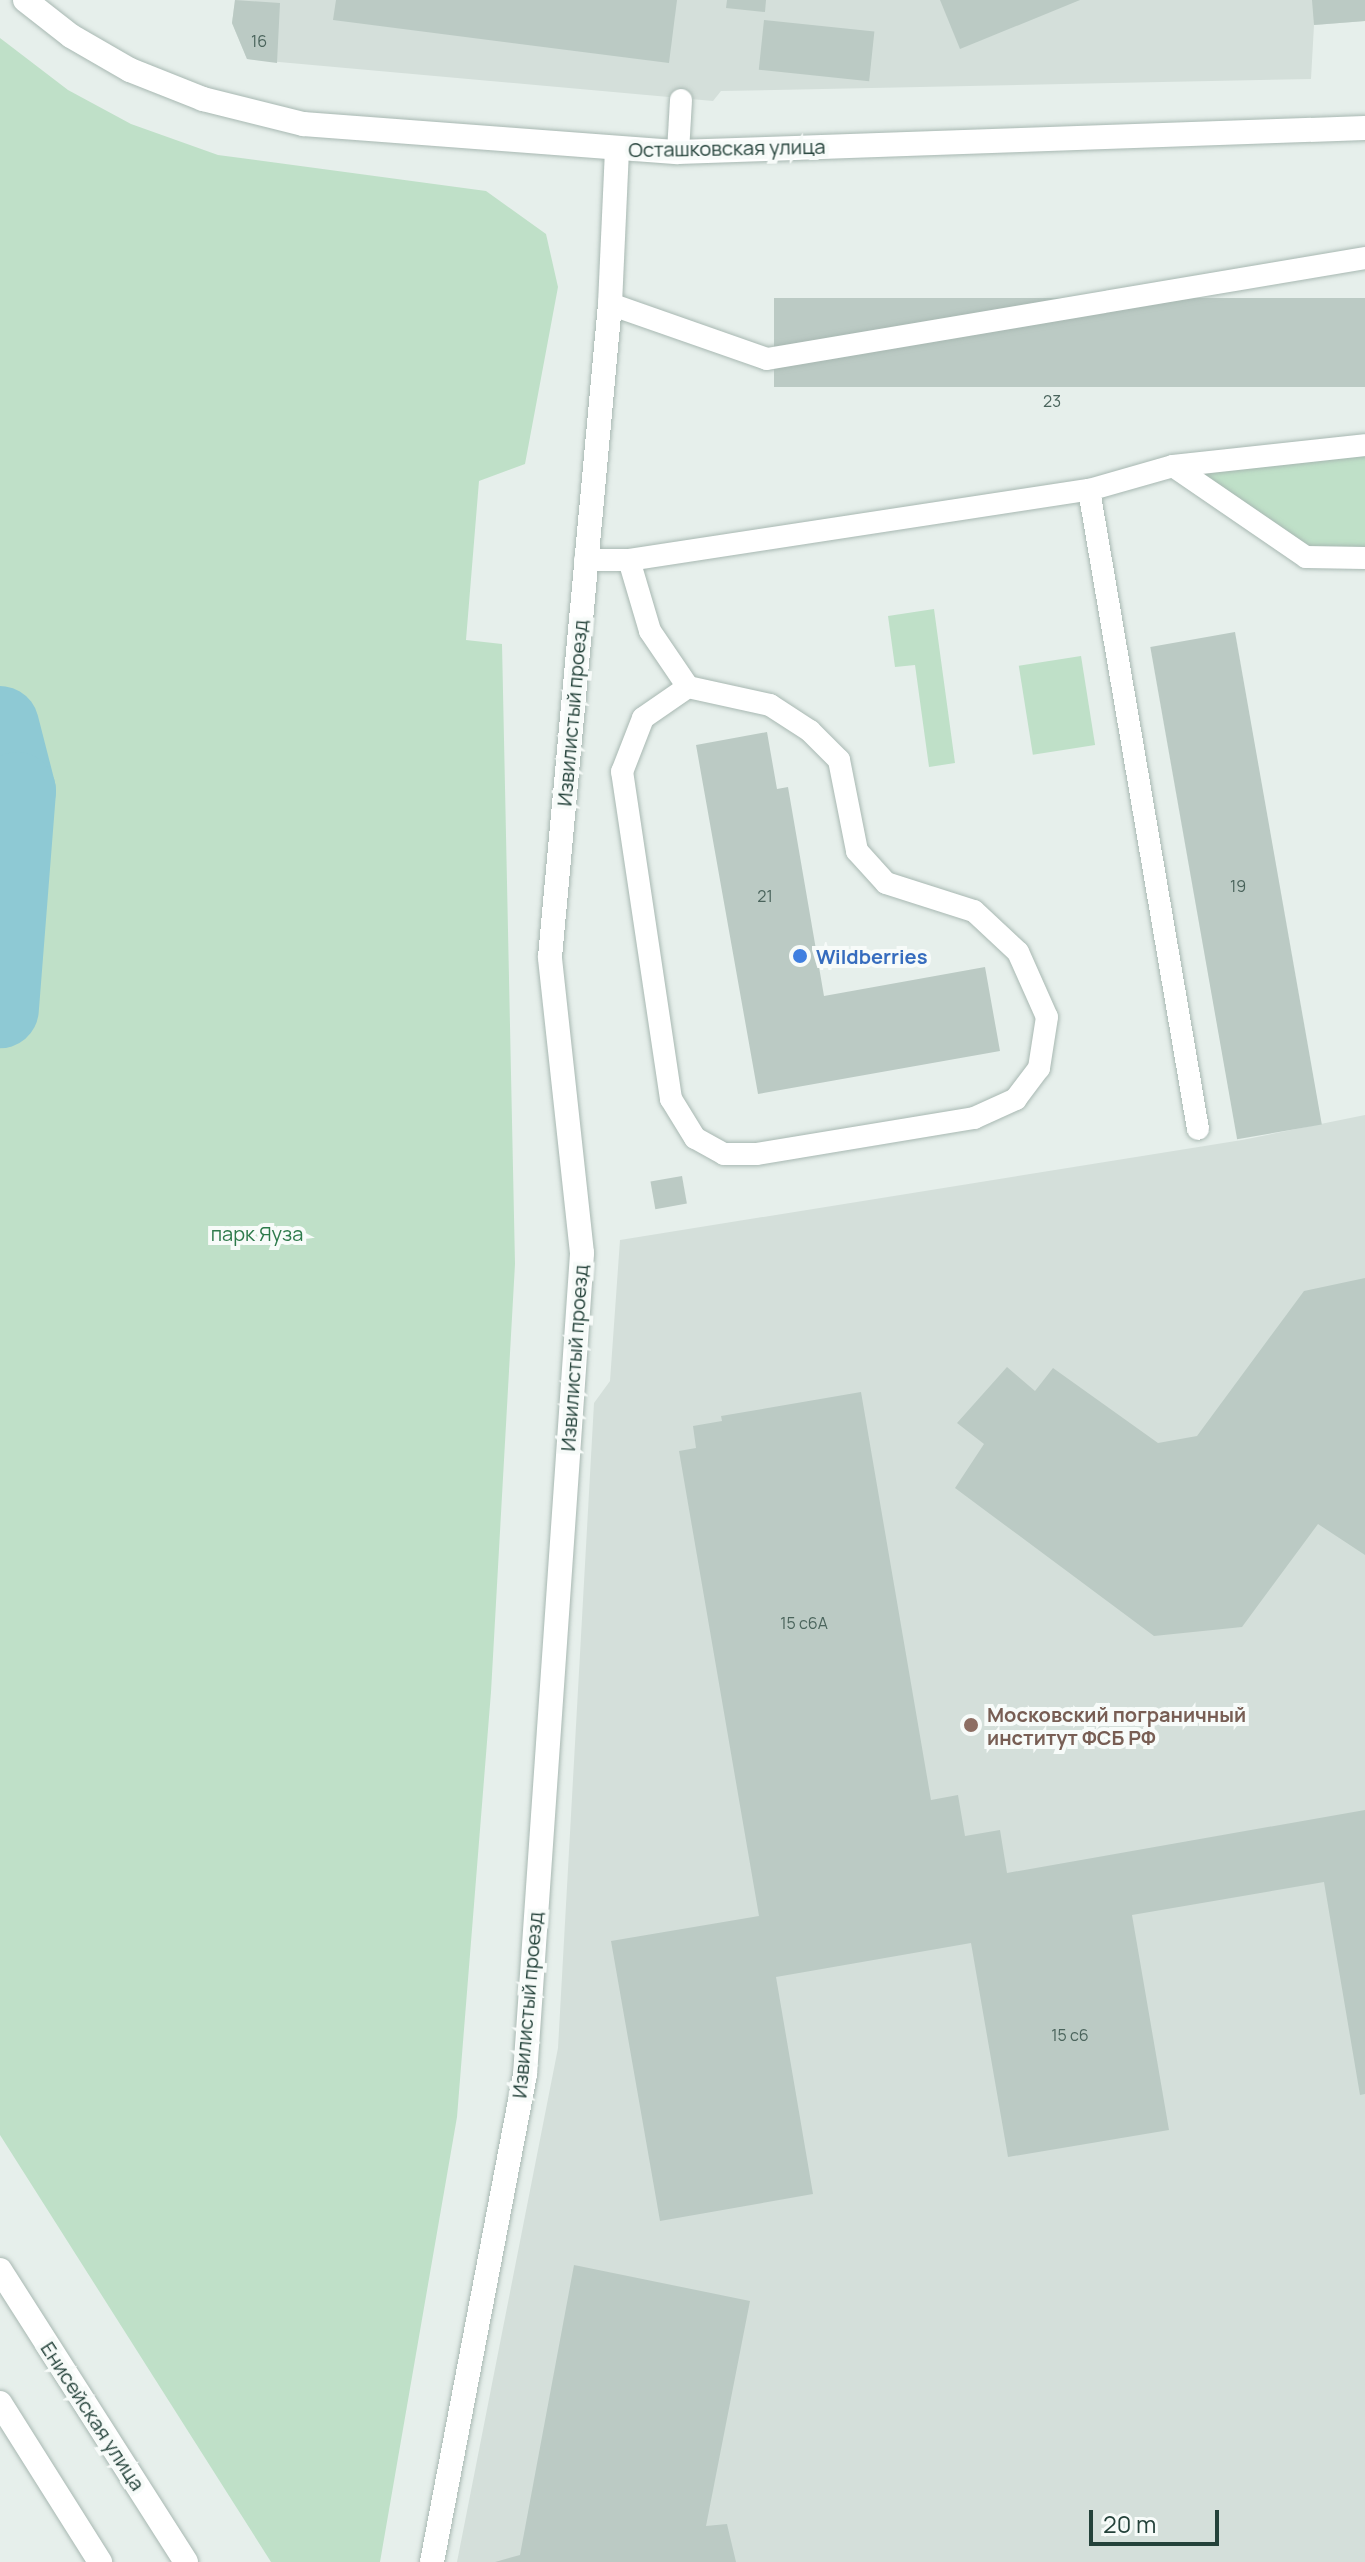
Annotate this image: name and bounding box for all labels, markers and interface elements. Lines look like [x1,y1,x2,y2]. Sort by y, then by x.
house number: 16 [251,31,267,51]
street label: Осташковская улица [628,134,826,162]
house number: 23 [1043,391,1061,411]
street label: Извилистый проезд [552,619,592,807]
house number: 19 [1230,876,1246,896]
house number: 21 [757,886,773,906]
place label: Wildberries [816,944,927,968]
marker: Wildberries [791,947,809,965]
park label: парк Яуза [211,1221,303,1245]
street label: Извилистый проезд [556,1264,592,1452]
house number: 15 с6А [780,1613,828,1633]
place label: Московский пограничный институт ФСБ РФ [987,1702,1246,1749]
marker: Московский пограничный институт ФСБ РФ [962,1716,980,1734]
street label: Извилистый проезд [507,1911,547,2099]
house number: 15 с6 [1051,2025,1089,2045]
street label: Енисейская улица [36,2337,150,2495]
scale bar [1093,2494,1223,2544]
text: 20 m [1103,2507,1156,2540]

